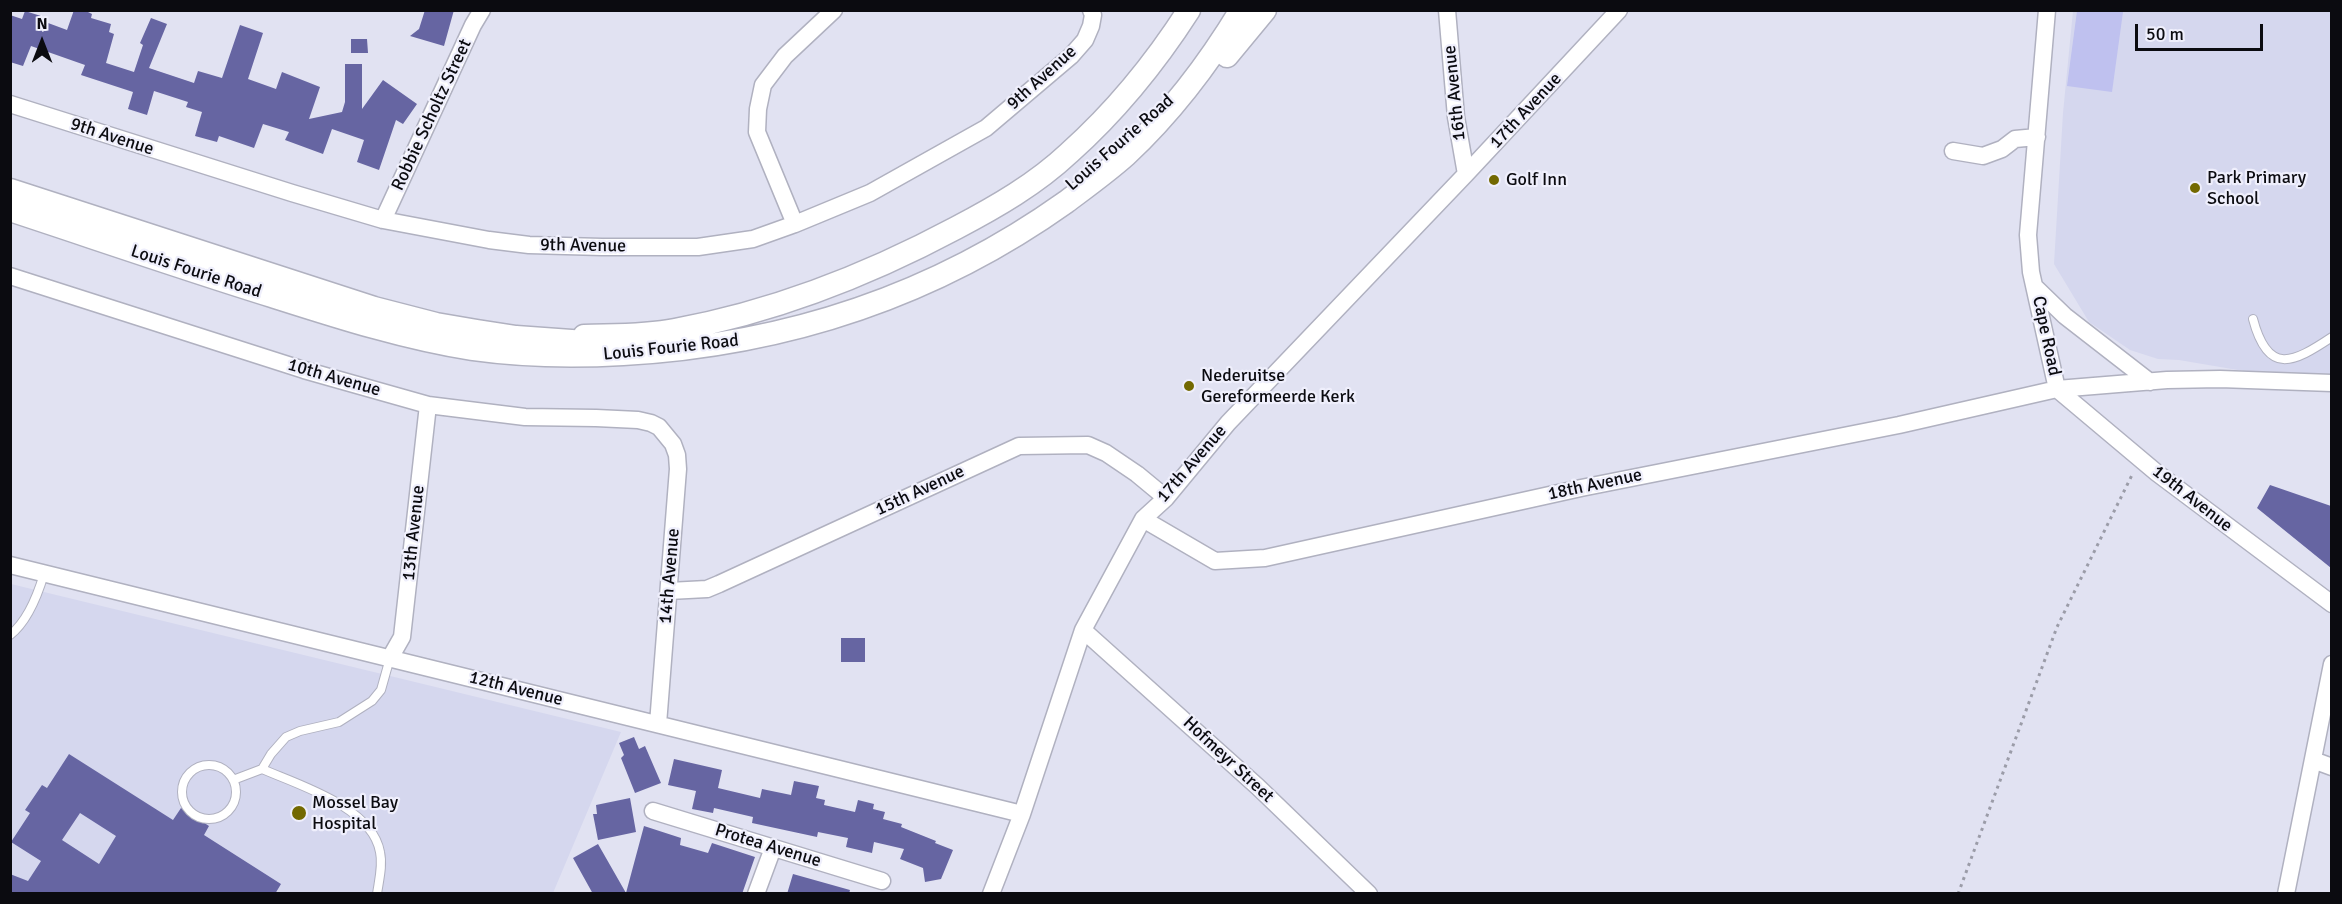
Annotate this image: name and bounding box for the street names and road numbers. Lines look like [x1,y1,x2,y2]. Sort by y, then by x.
street label: Robbie Scholtz Street [387,36,477,194]
street label: 9th Avenue [1003,41,1081,115]
street label: 16th Avenue [1439,44,1471,142]
street label: 17th Avenue [1485,69,1567,153]
street label: Louis Fourie Road [1062,90,1178,196]
street label: 9th Avenue [68,113,156,161]
street label: 9th Avenue [540,234,626,258]
street label: Louis Fourie Road [128,241,264,303]
street label: Cape Road [2027,294,2065,378]
street label: Louis Fourie Road [602,330,740,366]
street label: 10th Avenue [285,354,383,402]
street label: 17th Avenue [1152,421,1232,507]
street label: 15th Avenue [872,461,968,521]
street label: 19th Avenue [2148,461,2236,537]
street label: 18th Avenue [1546,464,1644,506]
street label: 13th Avenue [398,484,430,582]
street label: 14th Avenue [655,527,685,625]
street label: 12th Avenue [467,667,565,711]
street label: Hofmeyr Street [1178,712,1278,808]
street label: Protea Avenue [712,820,824,872]

